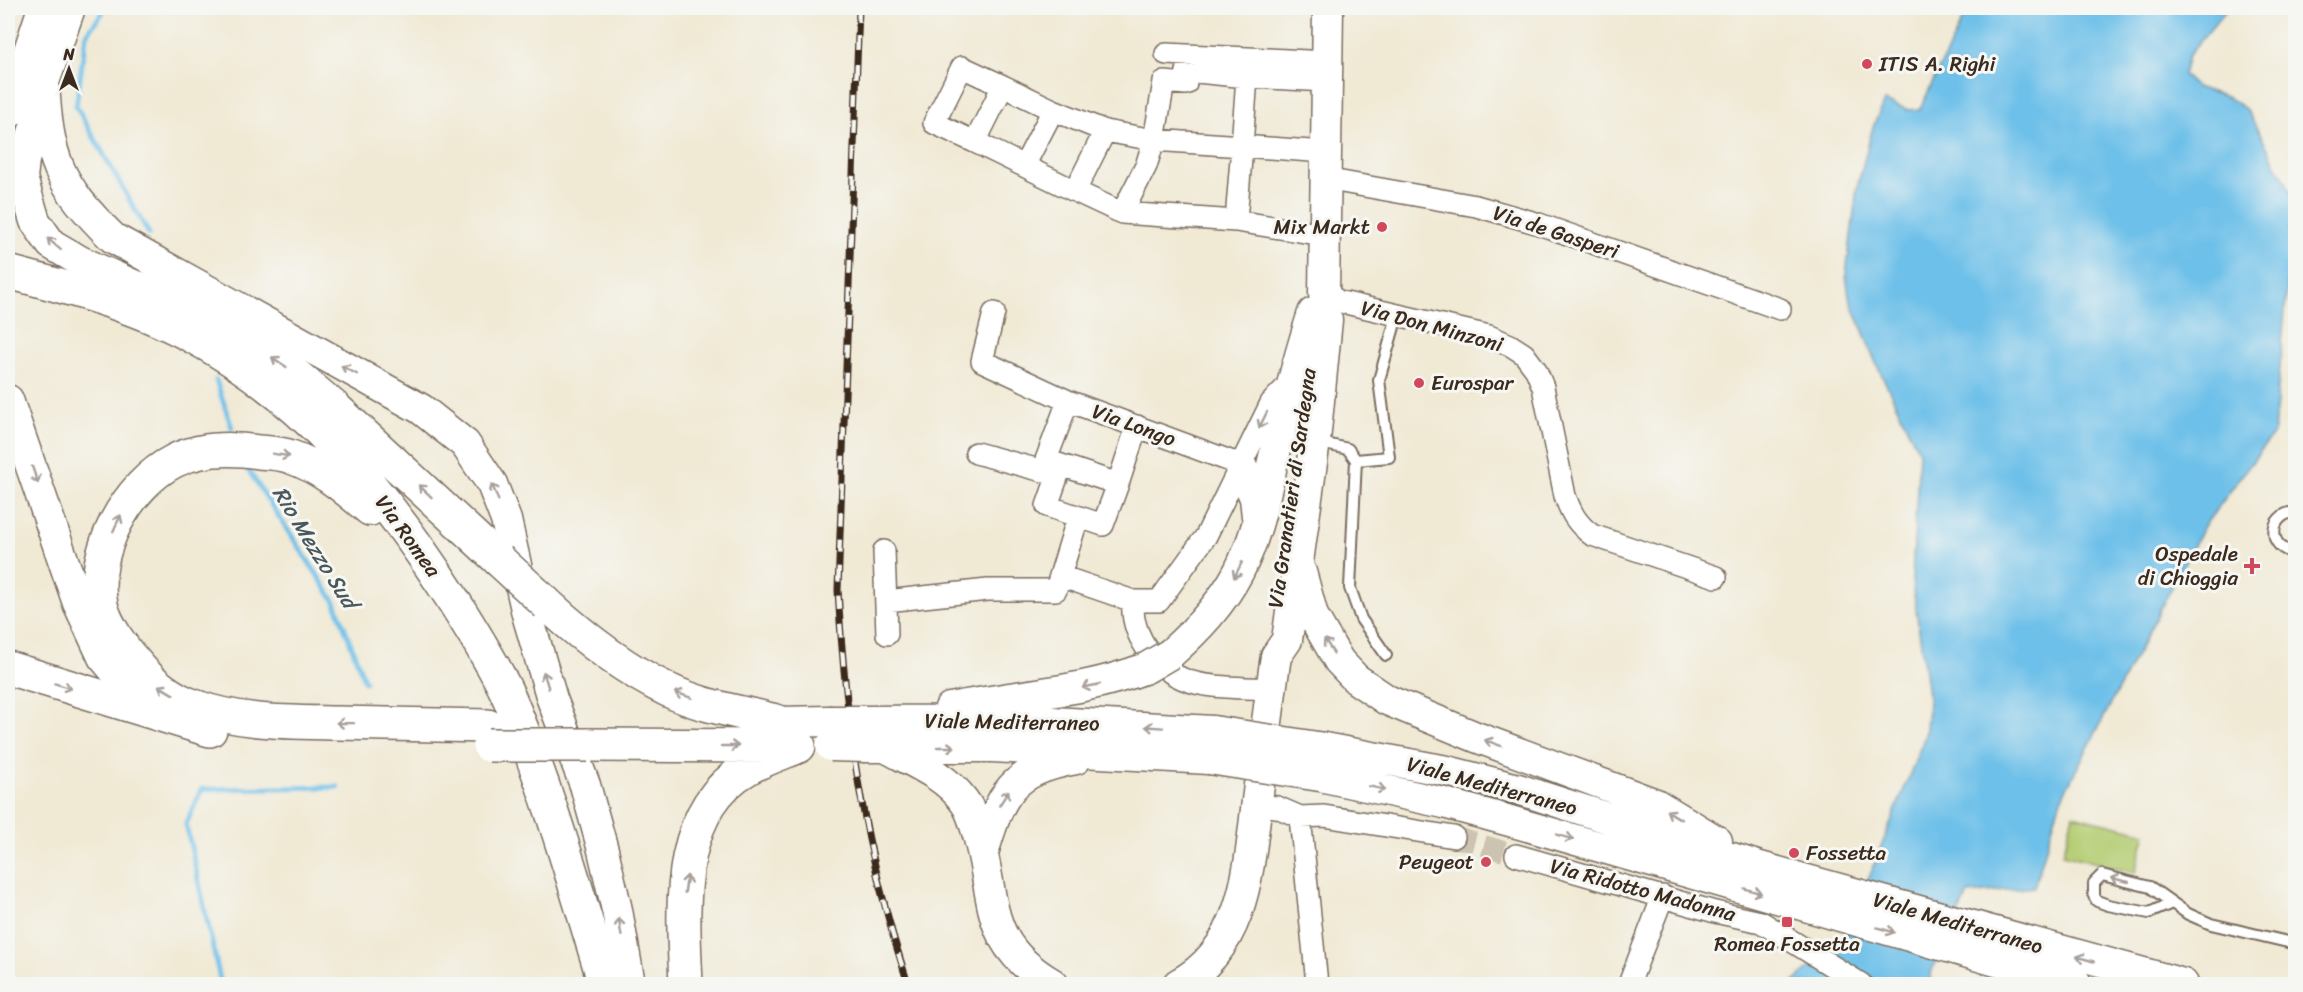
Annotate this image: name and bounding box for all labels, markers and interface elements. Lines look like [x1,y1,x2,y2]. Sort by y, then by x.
north arrow [39,39,99,99]
text: N [62,40,75,69]
place label: ITIS A. Righi [1878,45,1996,83]
marker: ITIS A. Righi [1860,57,1874,71]
street label: Via de Gasperi [1488,194,1625,271]
place label: Mix Markt [1273,208,1370,246]
marker: Mix Markt [1375,220,1389,234]
one-way arrow [46,237,62,250]
street label: Via Don Minzoni [1357,289,1509,364]
one-way arrow [271,356,287,368]
one-way arrow [341,364,359,375]
place label: Eurospar [1431,364,1514,402]
street label: Via Granatieri di Sardegna [1256,365,1328,610]
marker: Eurospar [1412,376,1426,390]
street label: Via Longo [1087,392,1182,458]
one-way arrow [1257,410,1268,428]
one-way arrow [270,450,290,461]
one-way arrow [30,465,41,484]
water label: Rio Mezzo Sud [262,478,371,621]
one-way arrow [418,484,433,498]
one-way arrow [489,484,500,502]
street label: Via Romea [365,486,452,586]
one-way arrow [111,514,123,532]
place label: Ospedale di Chioggia [2138,535,2238,597]
marker: Ospedale di Chioggia [2243,557,2261,575]
one-way arrow [1232,561,1244,579]
one-way arrow [1323,638,1335,655]
one-way arrow [540,671,551,690]
one-way arrow [53,681,72,692]
one-way arrow [1081,681,1101,692]
one-way arrow [158,684,175,696]
one-way arrow [674,689,693,700]
street label: Viale Mediterraneo [924,701,1100,743]
one-way arrow [336,717,356,729]
one-way arrow [1145,721,1165,732]
one-way arrow [1484,737,1503,748]
one-way arrow [720,740,740,752]
one-way arrow [935,741,955,753]
street label: Viale Mediterraneo [1403,745,1581,827]
one-way arrow [1366,783,1386,794]
one-way arrow [998,790,1010,807]
one-way arrow [1666,809,1683,821]
one-way arrow [1556,832,1575,843]
place label: Fossetta [1806,834,1887,872]
place label: Peugeot [1399,843,1474,881]
marker: Fossetta [1787,846,1801,860]
street label: Via Ridotto Madonna [1546,847,1740,933]
marker: Peugeot [1479,855,1493,869]
one-way arrow [2111,873,2130,885]
one-way arrow [680,875,691,895]
street label: Viale Mediterraneo [1869,881,2047,965]
one-way arrow [1743,886,1762,897]
marker: Romea Fossetta [1780,915,1794,929]
one-way arrow [614,917,625,937]
place label: Romea Fossetta [1714,925,1860,963]
one-way arrow [1876,925,1895,936]
one-way arrow [2076,953,2095,964]

